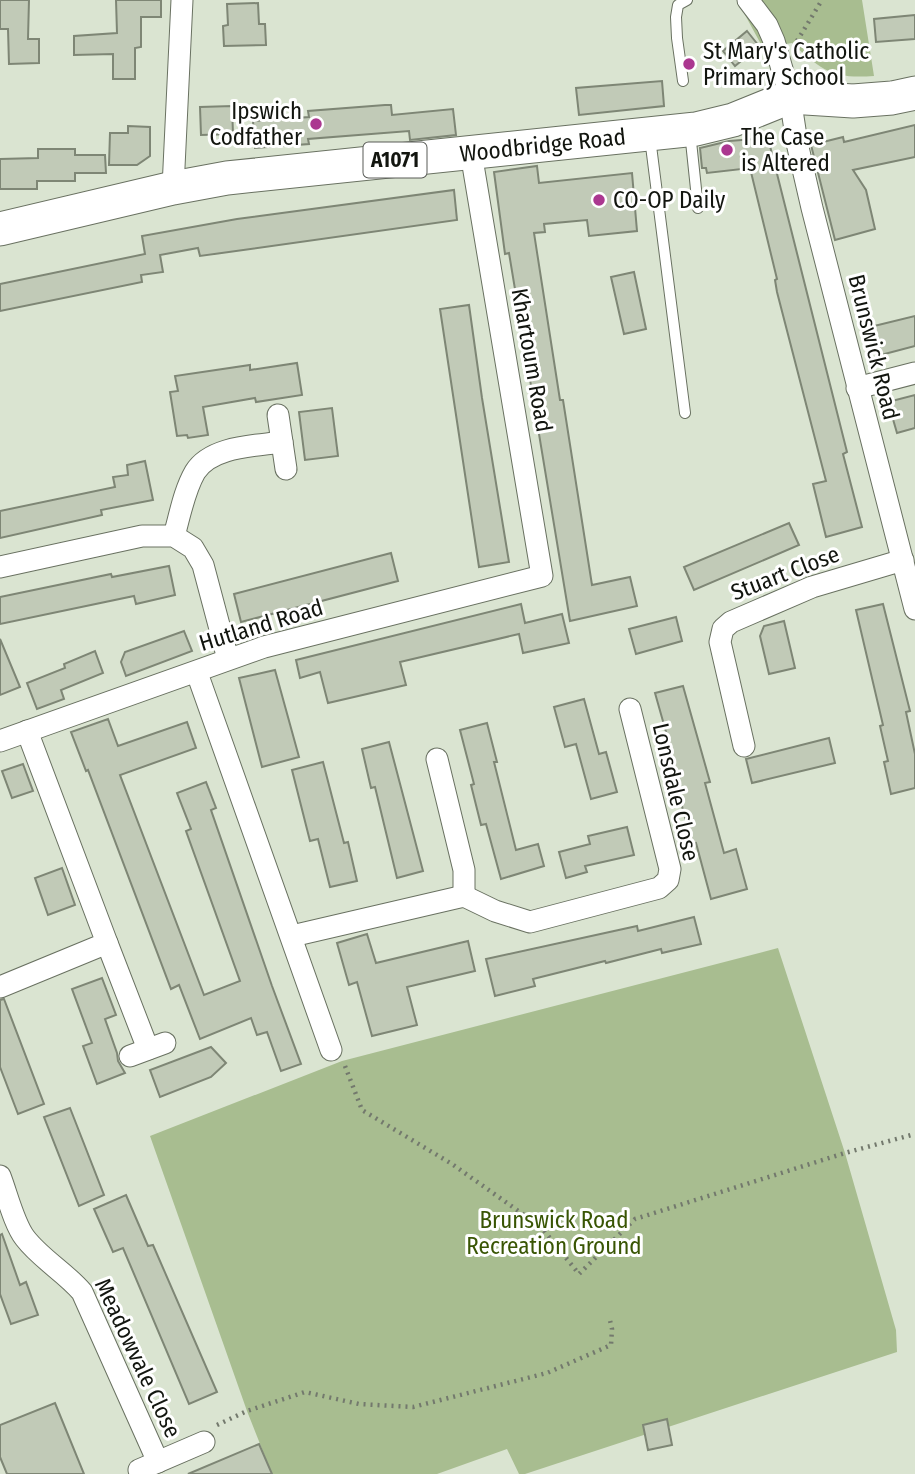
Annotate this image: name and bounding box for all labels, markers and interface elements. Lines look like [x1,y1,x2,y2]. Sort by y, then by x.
place label: St Mary's Catholic Primary School [703,37,869,91]
marker: St Mary's Catholic Primary School [681,56,697,72]
place label: Ipswich Codfather [209,97,302,151]
marker: Ipswich Codfather [308,116,324,132]
street label: Woodbridge Road [458,122,627,168]
place label: The Case is Altered [741,123,830,177]
road number: A1071 [364,142,426,178]
marker: The Case is Altered [719,142,735,158]
place label: CO-OP Daily [613,186,726,214]
marker: CO-OP Daily [591,192,607,208]
street label: Brunswick Road [842,271,906,423]
street label: Khartoum Road [506,286,558,434]
street label: Stuart Close [727,540,843,606]
street label: Hutland Road [196,593,326,657]
street label: Lonsdale Close [647,720,705,864]
park label: Brunswick Road Recreation Ground [466,1206,642,1260]
street label: Meadowvale Close [89,1274,187,1442]

